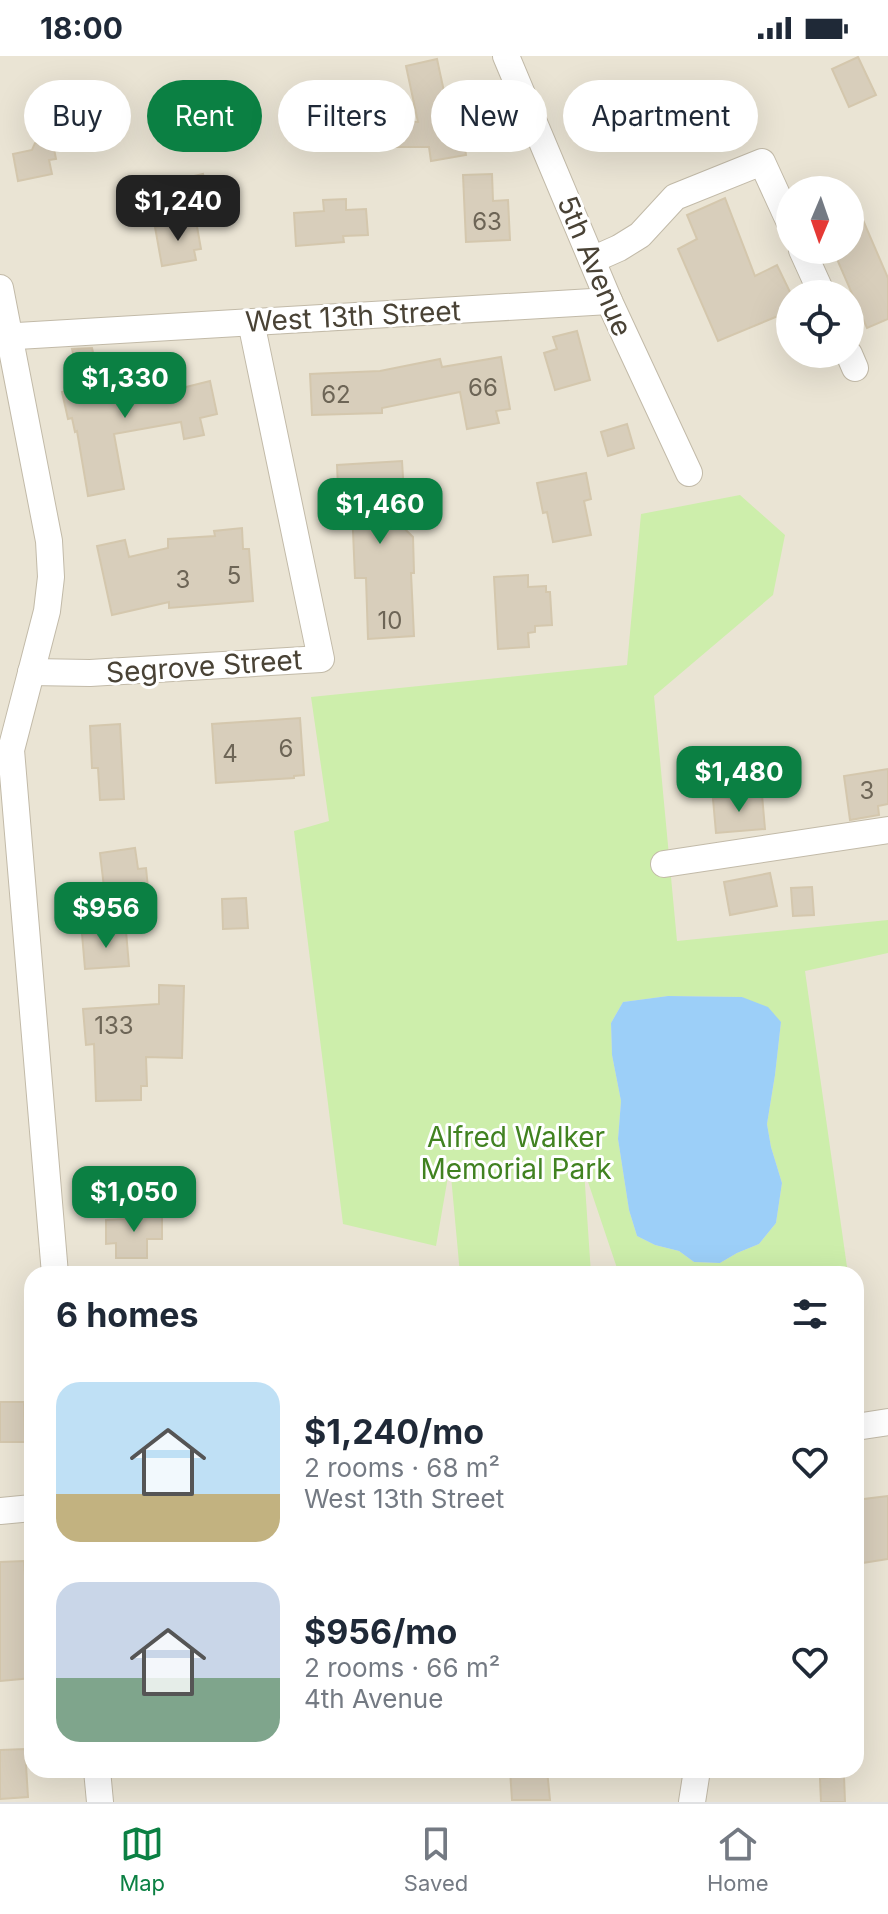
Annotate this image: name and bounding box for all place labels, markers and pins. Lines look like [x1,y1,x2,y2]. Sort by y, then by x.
pin: $1,240 [113,175,243,243]
pin: $1,330 [60,352,190,420]
pin: $1,460 [315,478,445,546]
pin: $1,480 [674,746,804,814]
pin: $956 [59,882,153,950]
pin: $1,050 [69,1166,199,1234]

